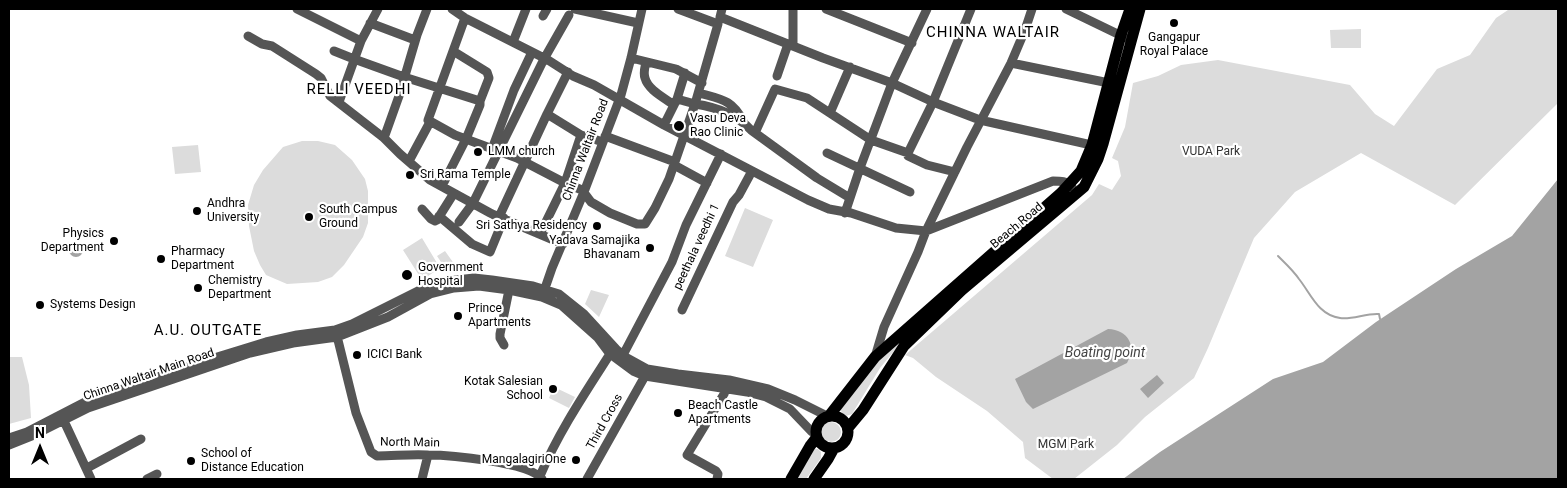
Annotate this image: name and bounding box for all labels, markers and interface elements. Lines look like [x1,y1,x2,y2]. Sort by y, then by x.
marker: Gangapur Royal Palace [1168,17,1180,29]
district label: CHINNA WALTAIR [924,24,1062,42]
place label: Gangapur Royal Palace [1140,31,1208,59]
district label: RELLI VEEDHI [305,81,413,99]
street label: Chinna Waltair Road [560,97,612,203]
place label: Vasu Deva Rao Clinic [690,112,746,140]
marker: Vasu Deva Rao Clinic [672,119,686,133]
place label: LMM church [488,145,555,159]
park label: VUDA Park [1182,145,1240,159]
marker: LMM church [472,146,484,158]
place label: Sri Rama Temple [420,168,511,182]
marker: Sri Rama Temple [404,169,416,181]
place label: Andhra University [207,197,259,225]
street label: Beach Road [988,200,1046,252]
street label: peethala veedhi 1 [671,202,723,292]
place label: South Campus Ground [319,203,398,231]
marker: Andhra University [191,205,203,217]
marker: South Campus Ground [303,211,315,223]
place label: Sri Sathya Residency [476,219,587,233]
marker: Sri Sathya Residency [591,220,603,232]
place label: Physics Department [41,227,104,255]
place label: Yadava Samajika Bhavanam [549,234,640,262]
marker: Physics Department [108,235,120,247]
marker: Yadava Samajika Bhavanam [644,242,656,254]
place label: Pharmacy Department [171,245,234,273]
marker: Pharmacy Department [155,253,167,265]
place label: Government Hospital [418,261,483,289]
marker: Government Hospital [400,268,414,282]
place label: Chemistry Department [208,274,271,302]
marker: Chemistry Department [192,282,204,294]
place label: Systems Design [50,298,136,312]
marker: Systems Design [34,299,46,311]
place label: Prince Apartments [468,302,531,330]
marker: Prince Apartments [452,310,464,322]
district label: A.U. OUTGATE [152,322,264,340]
water label: Boating point [1065,345,1145,361]
street label: Chinna Waltair Main Road [82,346,216,404]
place label: ICICI Bank [367,348,422,362]
marker: ICICI Bank [351,349,363,361]
place label: Kotak Salesian School [464,375,543,403]
marker: Kotak Salesian School [547,383,559,395]
street label: Third Cross [584,392,626,452]
place label: Beach Castle Apartments [688,399,758,427]
marker: Beach Castle Apartments [672,407,684,419]
north arrow [15,423,65,473]
text: N [35,425,45,441]
street label: North Main [380,435,440,451]
park label: MGM Park [1038,438,1094,452]
place label: School of Distance Education [201,447,304,475]
place label: MangalagiriOne [482,453,566,467]
marker: MangalagiriOne [570,454,582,466]
marker: School of Distance Education [185,455,197,467]

